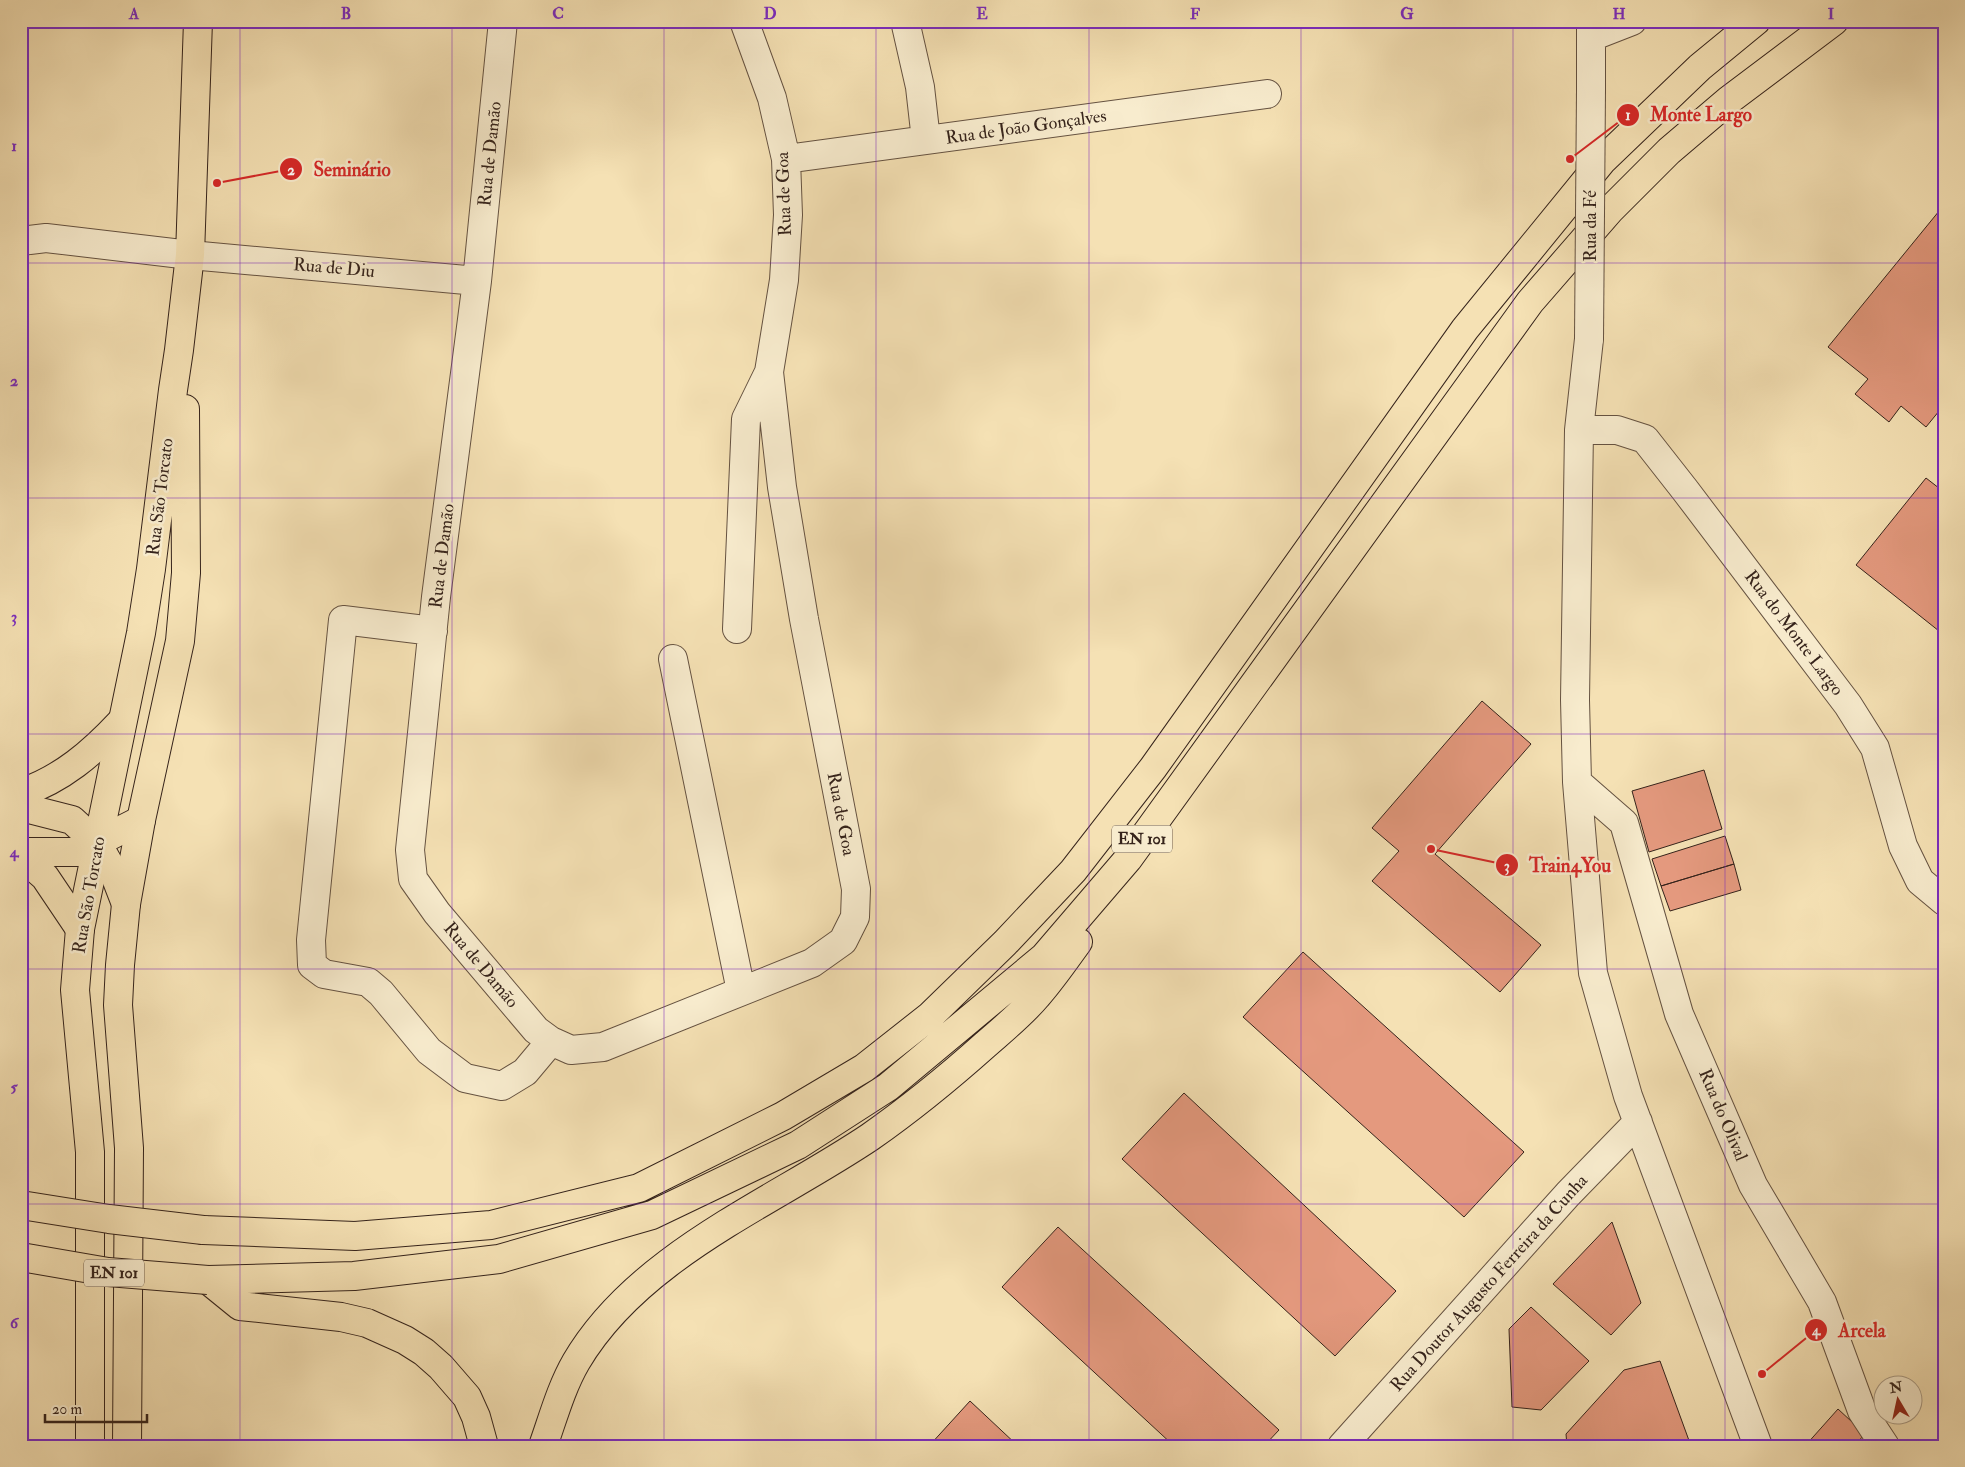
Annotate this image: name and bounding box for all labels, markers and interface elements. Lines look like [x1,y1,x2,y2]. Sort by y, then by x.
text: A [128,4,140,24]
text: B [341,4,351,24]
text: C [552,4,564,24]
text: D [763,4,777,24]
text: E [976,4,988,24]
text: F [1190,4,1200,24]
text: G [1400,4,1414,24]
text: H [1612,4,1626,24]
text: I [1828,4,1835,24]
callout: Monte Largo [1615,98,1762,132]
street label: Rua de Damão [473,100,507,208]
text: Monte Largo [1649,103,1752,128]
street label: Rua de João Gonçalves [944,104,1108,150]
text: 1 [1625,106,1631,125]
text: 1 [11,136,17,156]
street label: Rua de Goa [771,151,797,237]
callout: Seminário [279,152,401,186]
text: Seminário [313,158,391,182]
text: 2 [287,161,295,180]
street label: Rua da Fé [1579,190,1602,262]
street label: Rua de Diu [292,253,376,283]
text: 2 [10,371,18,391]
street label: Rua São Torcato [141,436,179,557]
street label: Rua de Damão [424,502,460,610]
street label: Rua do Monte Largo [1739,566,1849,701]
text: 3 [11,607,17,627]
street label: Rua de Goa [822,770,860,858]
road number: EN 101 [1112,826,1172,852]
street label: Rua São Torcato [67,834,111,955]
text: 4 [9,842,20,862]
callout: Train4You [1494,848,1621,882]
text: Train4You [1528,854,1611,878]
text: 3 [1504,857,1510,876]
street label: Rua de Damão [438,917,524,1013]
street label: Rua do Olival [1693,1065,1753,1165]
text: 5 [10,1077,18,1097]
street label: Rua Doutor Augusto Ferreira da Cunha [1385,1169,1593,1396]
road number: EN 101 [84,1260,144,1286]
text: 6 [10,1313,20,1333]
callout: Arcela [1804,1313,1896,1347]
text: Arcela [1837,1319,1887,1343]
text: 4 [1811,1321,1821,1340]
north arrow [1872,1374,1922,1424]
text: N [1888,1378,1904,1397]
scale bar [45,1392,148,1424]
text: 20 m [52,1400,82,1419]

